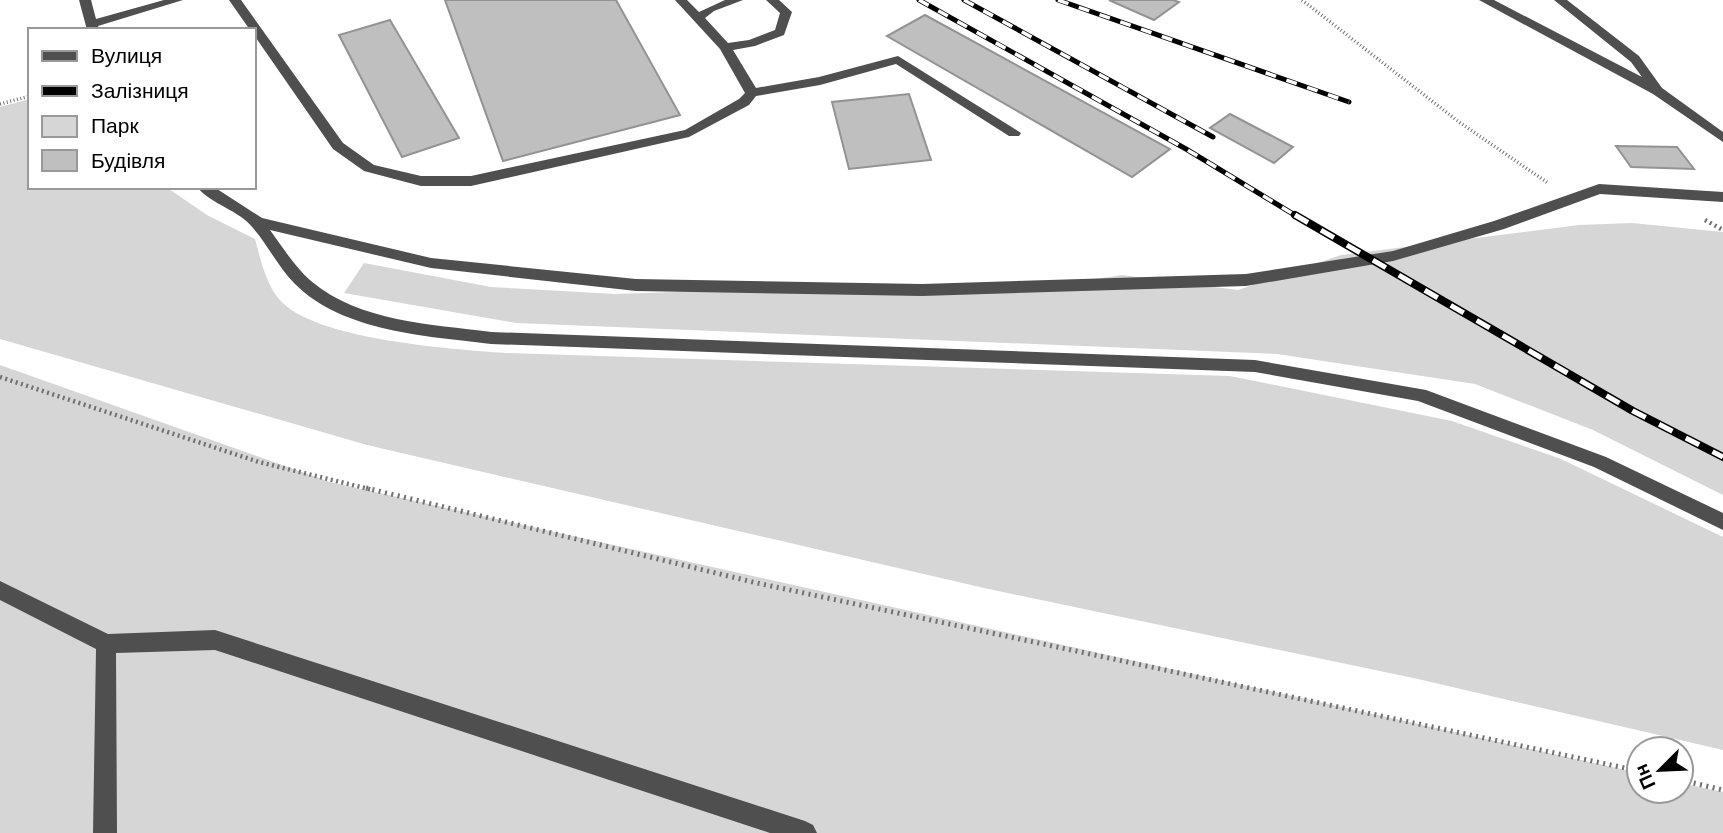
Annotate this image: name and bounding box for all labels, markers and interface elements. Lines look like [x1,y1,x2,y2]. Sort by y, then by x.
legend [28,28,256,189]
text: Вулиця [91,42,162,67]
text: Залізниця [91,77,189,102]
text: Парк [91,112,139,137]
text: Будівля [91,147,165,172]
north arrow [1625,735,1695,805]
text: Пн [1628,761,1660,793]

